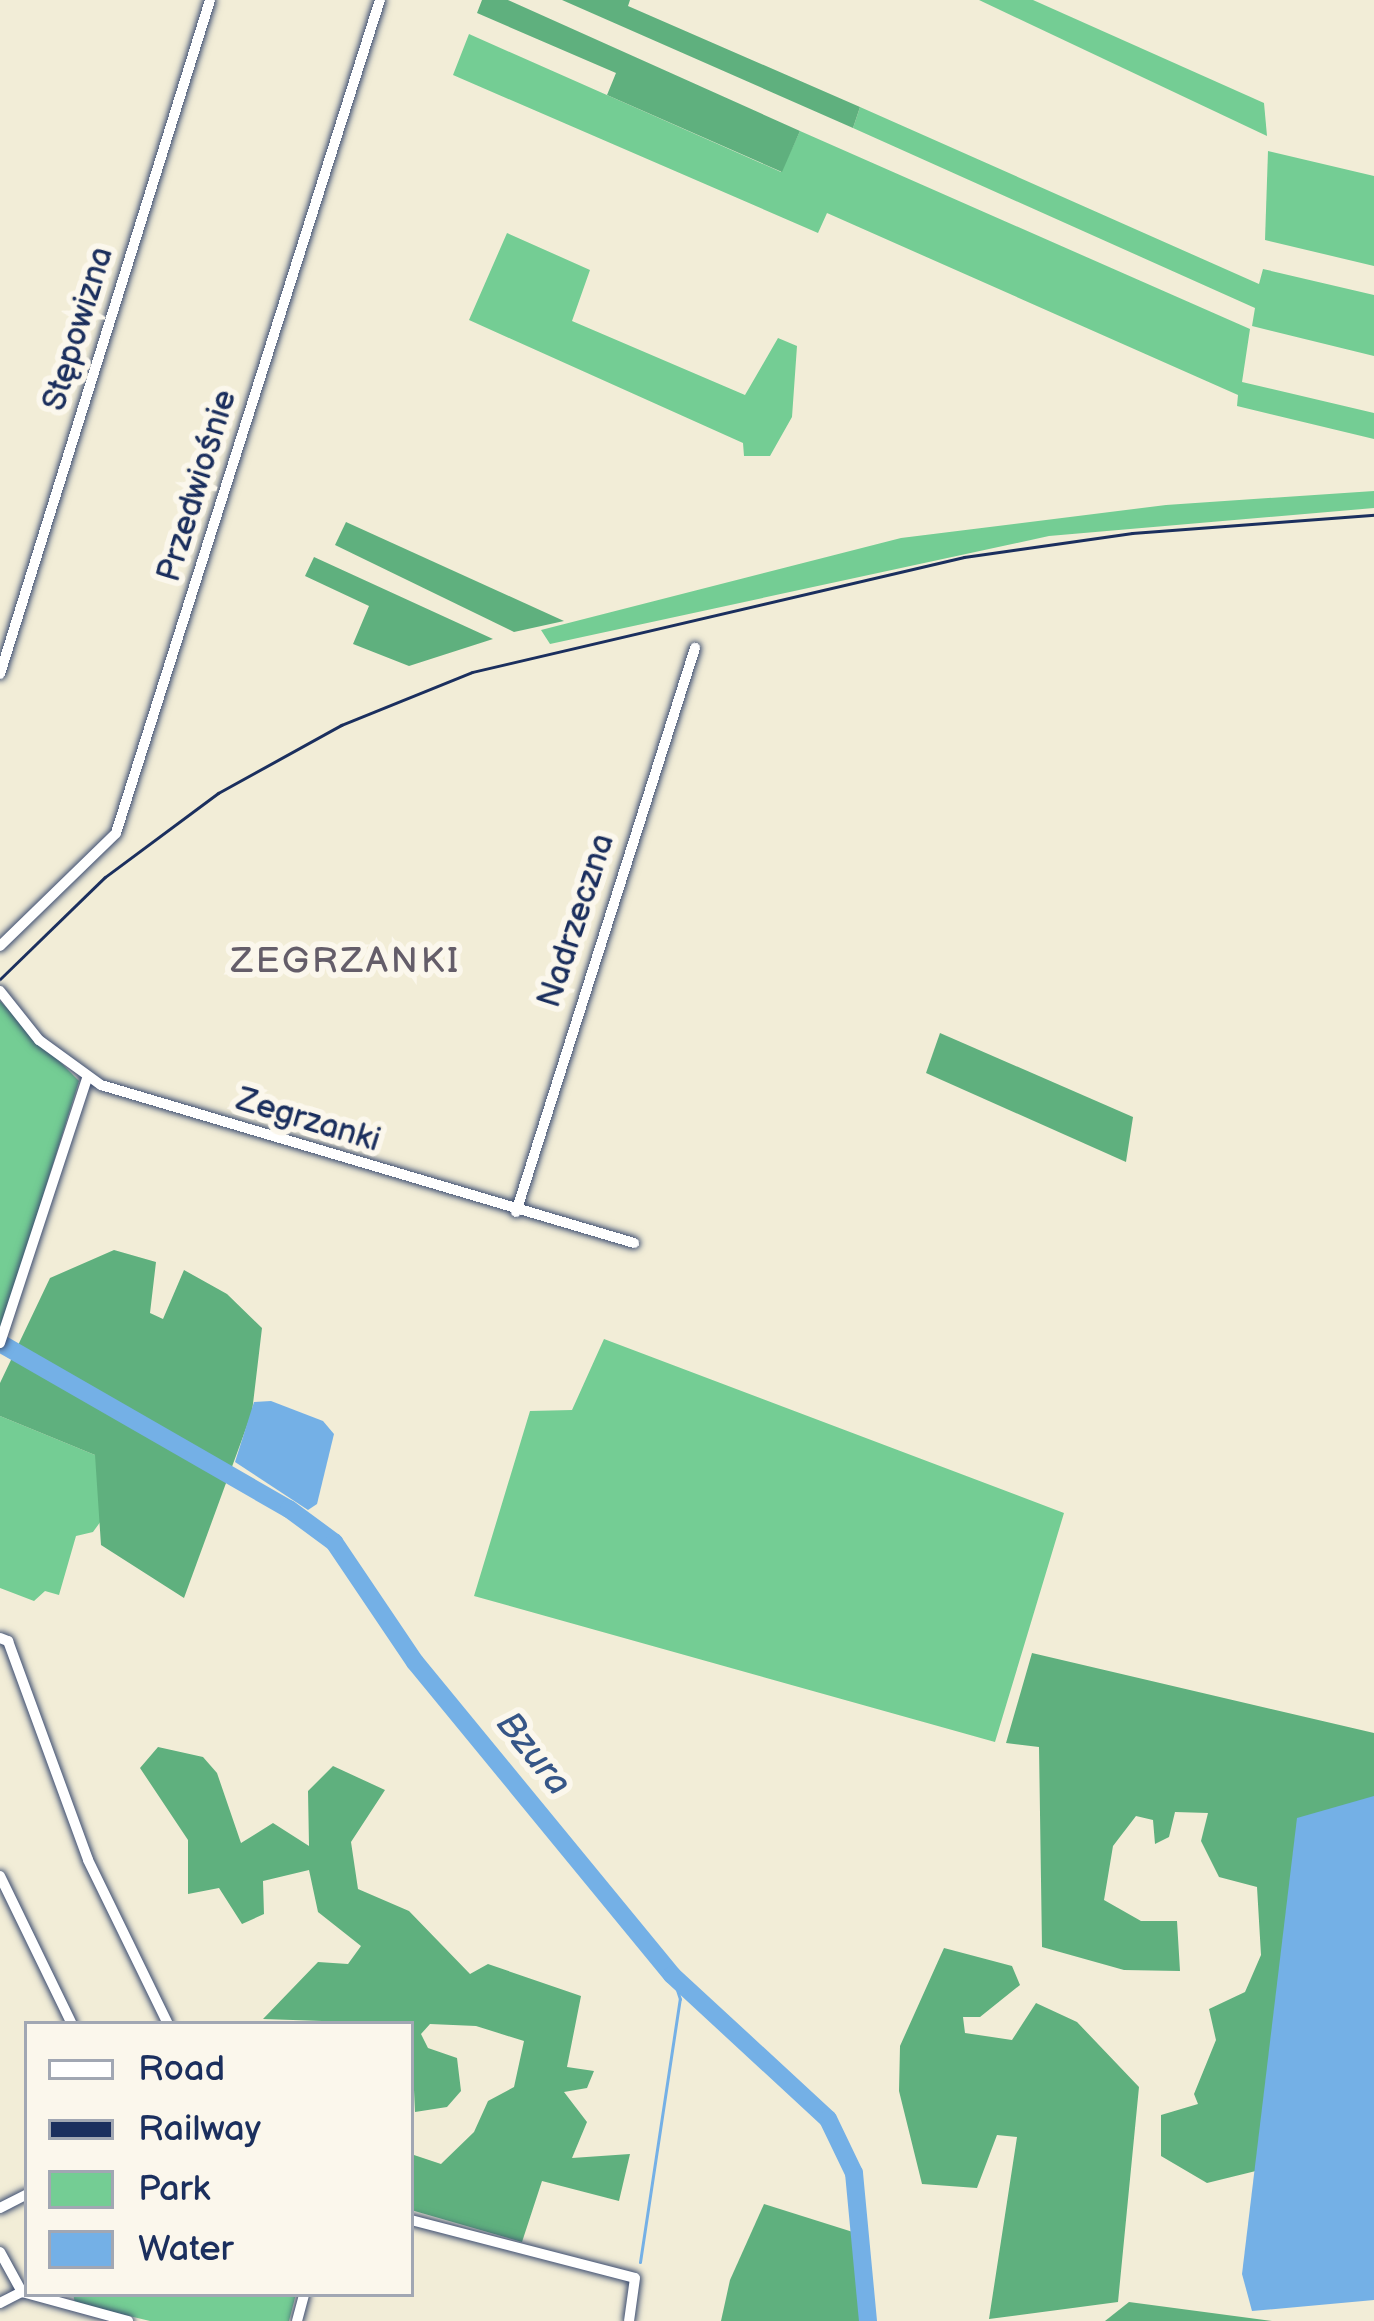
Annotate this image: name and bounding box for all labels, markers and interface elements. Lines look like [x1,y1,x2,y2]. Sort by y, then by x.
street label: Stępowizna [35,242,123,416]
street label: Przedwiośnie [150,385,246,587]
street label: Nadrzeczna [530,829,624,1013]
district label: ZEGRZANKI [231,940,461,984]
street label: Zegrzanki [232,1080,384,1162]
water label: Bzura [486,1704,580,1804]
legend [24,2021,414,2297]
text: Road [138,2048,225,2091]
text: Railway [138,2108,261,2151]
text: Park [138,2168,210,2211]
text: Water [138,2228,233,2271]

